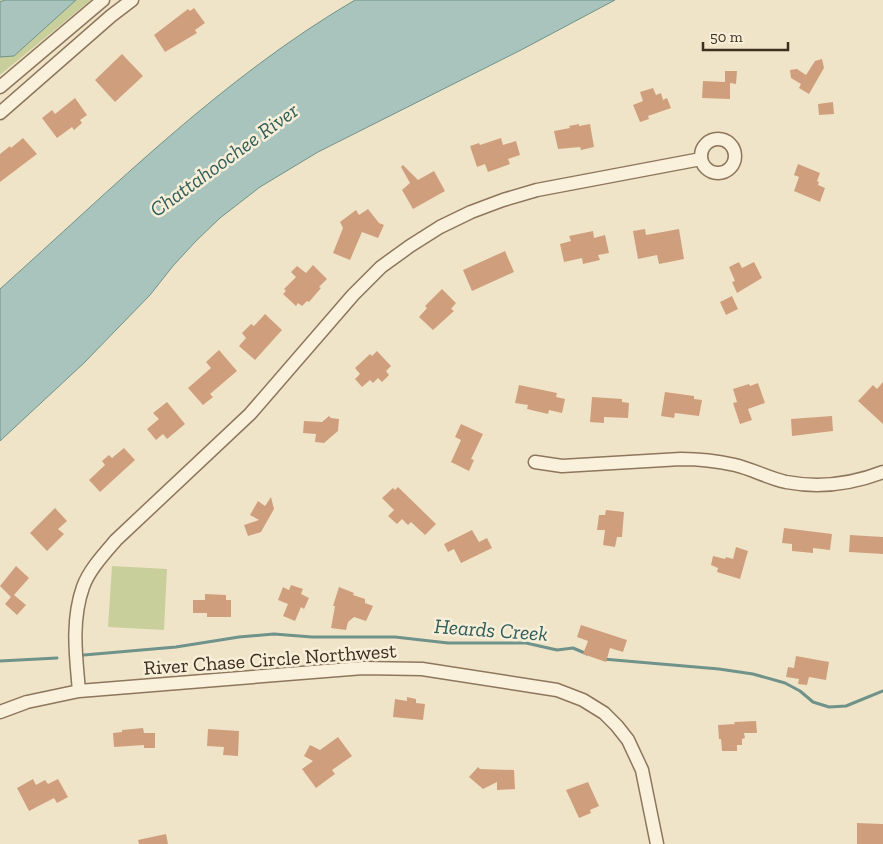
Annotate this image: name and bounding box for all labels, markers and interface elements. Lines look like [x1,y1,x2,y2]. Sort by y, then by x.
scale bar [703,20,788,52]
text: 50 m [710,28,743,46]
water label: Chattahoochee River [145,97,303,222]
water label: Heards Creek [433,613,549,646]
street label: River Chase Circle Northwest [143,638,398,680]

